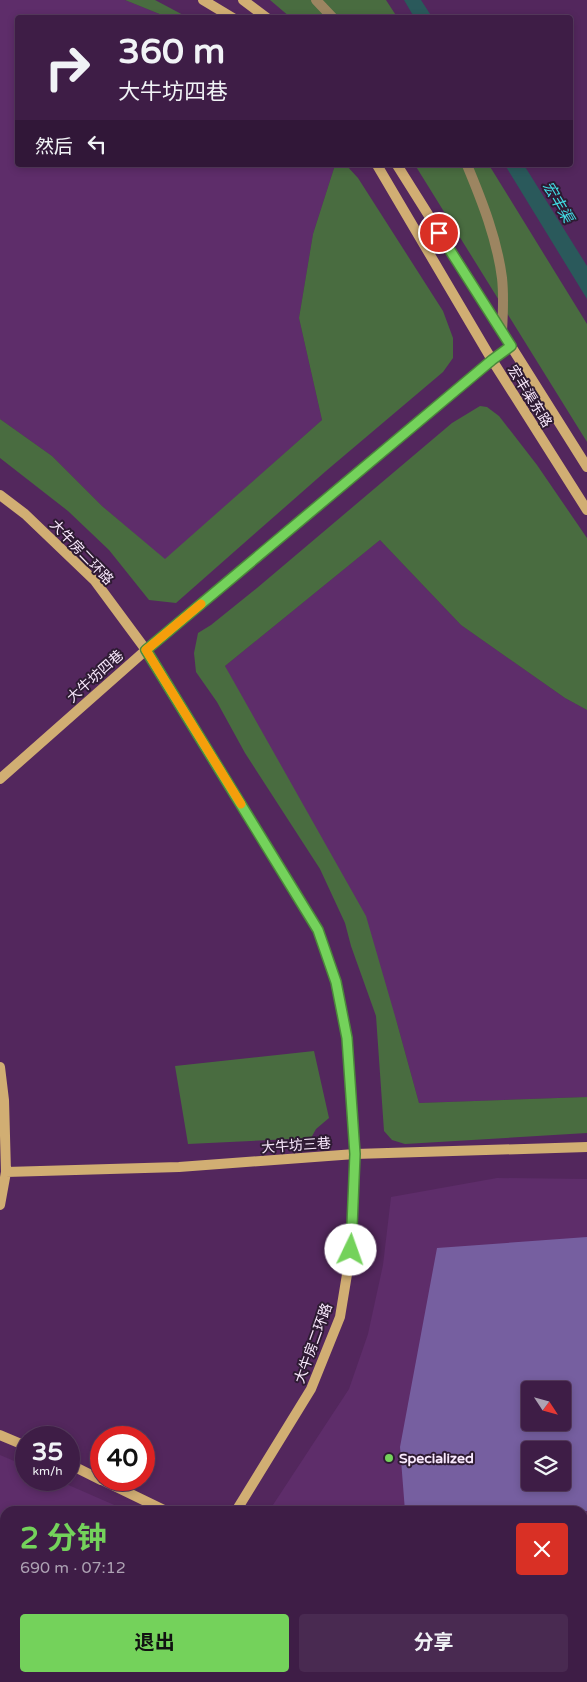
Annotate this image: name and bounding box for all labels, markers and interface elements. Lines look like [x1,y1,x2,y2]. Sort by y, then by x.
text: 360 m [118,31,225,73]
icon: right [35,35,100,100]
text: 大牛坊四巷 [118,79,228,105]
icon: left [83,130,111,158]
text: 然后 [35,136,73,158]
water label: 宏丰渠 [539,178,578,228]
pin [418,212,460,254]
icon: arrive [425,219,453,247]
street label: 宏丰渠东路 [504,362,555,430]
street label: 大牛房二环路 [46,516,117,588]
street label: 大牛坊四巷 [64,647,127,706]
street label: 大牛坊三巷 [261,1135,332,1156]
position arrow [324,1223,376,1275]
street label: 大牛房二环路 [291,1301,336,1386]
north arrow [521,1381,571,1431]
map controls [521,1381,571,1491]
speed limit sign: 40 [90,1426,155,1491]
text: 35 [32,1437,63,1467]
button: layers [521,1441,571,1491]
place label: Specialized [399,1450,474,1467]
marker: Specialized [383,1452,395,1464]
text: km/h [32,1464,63,1478]
text: 2 分钟 [20,1520,107,1557]
button: close [516,1523,568,1575]
text: 690 m · 07:12 [20,1558,126,1578]
button: 退出 [20,1614,289,1672]
button: 分享 [299,1614,568,1672]

